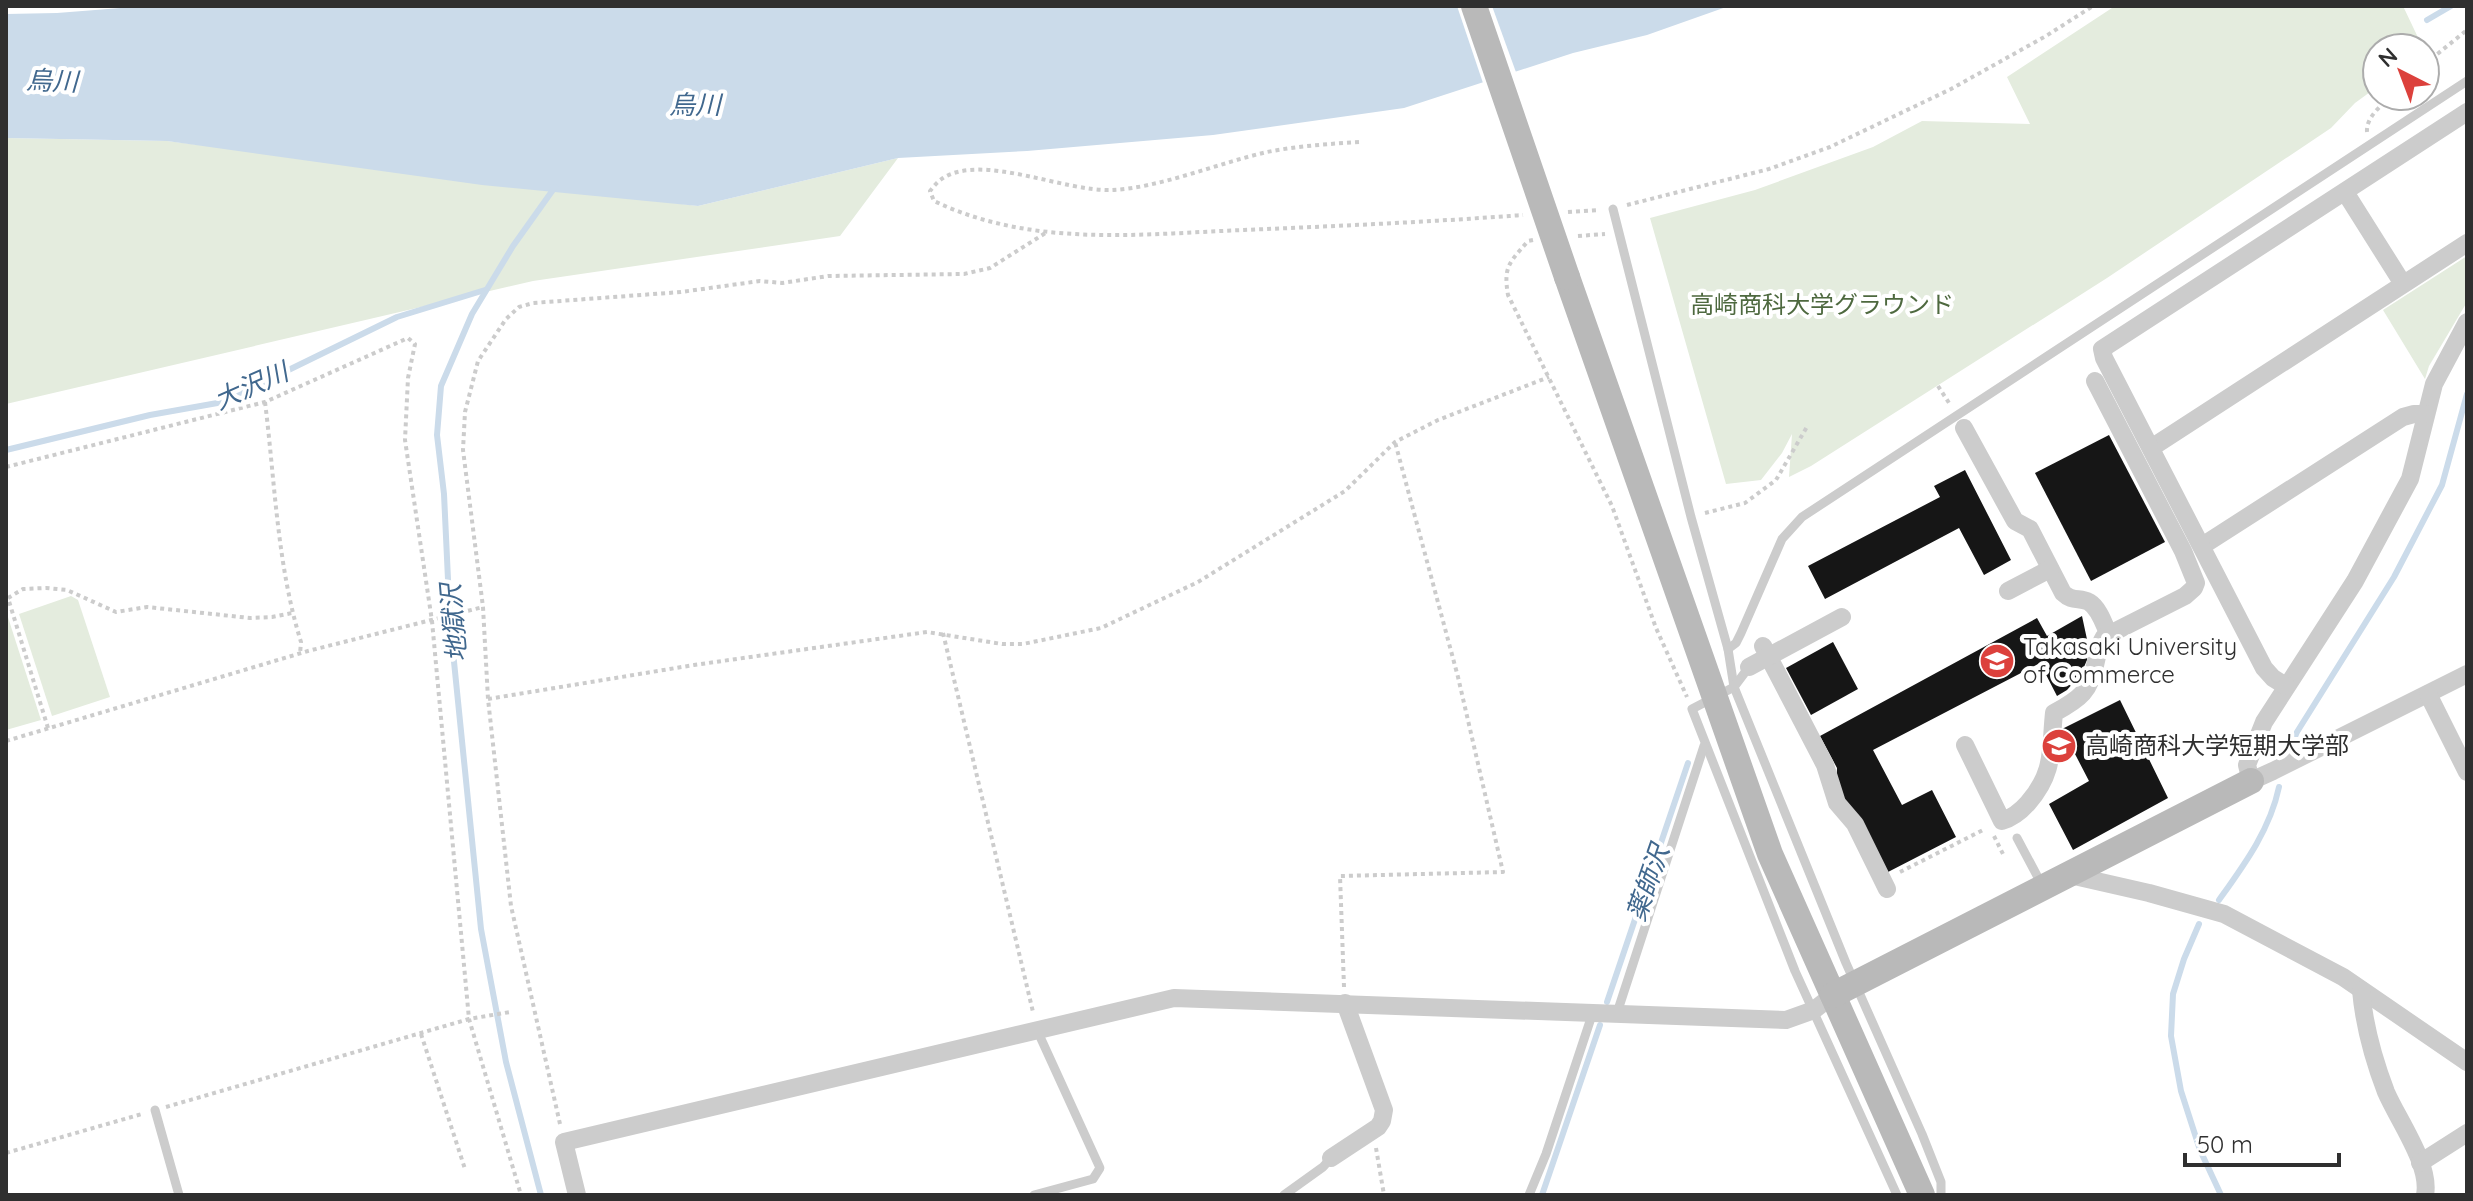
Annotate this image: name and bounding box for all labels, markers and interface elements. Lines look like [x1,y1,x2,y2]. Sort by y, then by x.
north arrow [2361,32,2441,112]
text: N [2372,41,2403,73]
water label: 烏川 [25,63,82,98]
water label: 烏川 [669,88,724,121]
park label: 高崎商科大学グラウンド [1690,289,1954,319]
water label: 大沢川 [208,353,296,416]
water label: 地獄沢 [433,580,473,663]
place label: Takasaki University of Commerce [2023,631,2237,689]
school or university icon: Takasaki University of Commerce [1978,642,2016,680]
school or university icon: 高崎商科大学短期大学部 [2040,727,2078,765]
place label: 高崎商科大学短期大学部 [2085,730,2349,760]
water label: 薬師沢 [1619,838,1677,925]
scale bar [2185,1117,2339,1167]
text: 50 m [2197,1129,2253,1159]

